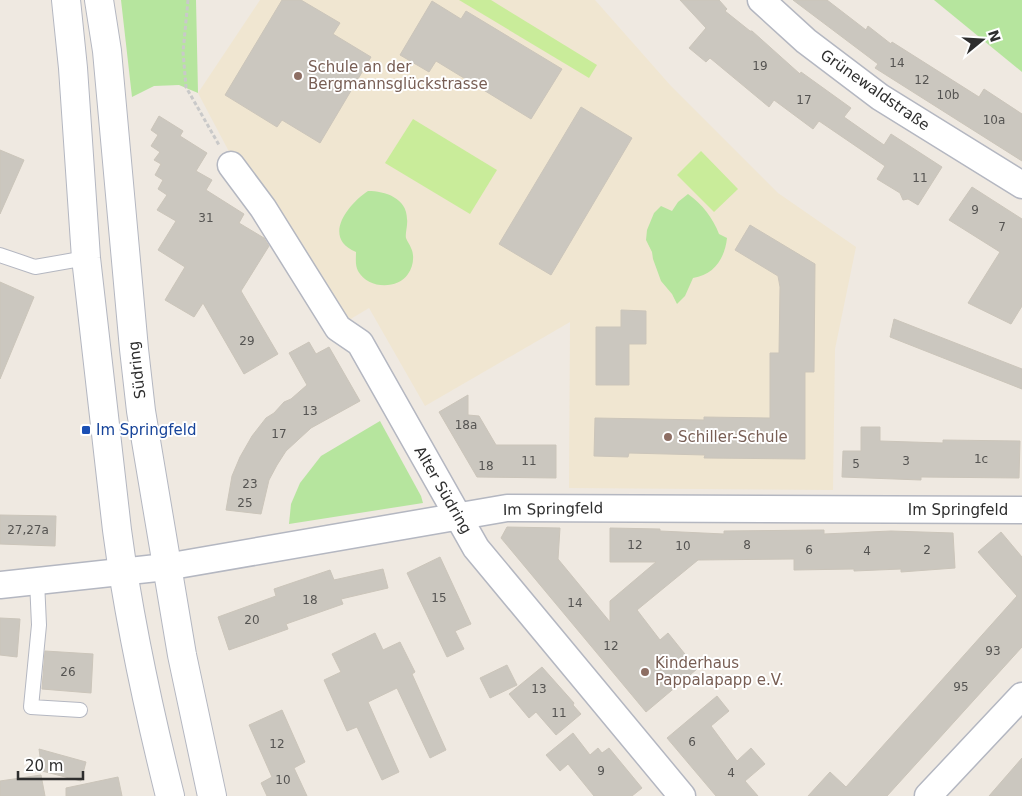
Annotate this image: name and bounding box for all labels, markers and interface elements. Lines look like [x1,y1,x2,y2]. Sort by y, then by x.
north arrow [957,15,1007,65]
text: N [985,28,1004,44]
street label: Grünewaldstraße [817,46,933,134]
house number: 14 [889,56,905,70]
place label: Schule an der Bergmannsglückstrasse [308,58,488,93]
house number: 19 [752,59,768,73]
marker: Schule an der Bergmannsglückstrasse [292,70,304,82]
house number: 12 [914,73,930,87]
house number: 10b [937,88,959,102]
house number: 17 [796,93,812,107]
house number: 10a [983,113,1005,127]
house number: 11 [912,171,928,185]
house number: 9 [971,203,979,217]
house number: 31 [198,211,214,225]
house number: 7 [998,220,1006,234]
house number: 29 [239,334,255,348]
street label: Südring [125,340,149,400]
house number: 13 [302,404,318,418]
house number: 18a [455,418,477,432]
place label: Im Springfeld [96,421,196,439]
marker: Im Springfeld [80,424,92,436]
house number: 17 [271,427,287,441]
place label: Schiller-Schule [678,428,788,446]
marker: Schiller-Schule [662,431,674,443]
street label: Alter Südring [411,443,475,537]
house number: 1c [974,452,988,466]
house number: 11 [521,454,537,468]
house number: 3 [902,454,910,468]
house number: 5 [852,457,860,471]
house number: 18 [478,459,494,473]
house number: 23 [242,477,258,491]
house number: 25 [237,496,253,510]
street label: Im Springfeld [503,499,603,519]
street label: Im Springfeld [908,501,1008,519]
house number: 27,27a [7,523,49,537]
house number: 12 [627,538,643,552]
house number: 8 [743,538,751,552]
house number: 10 [675,539,691,553]
house number: 6 [805,543,813,557]
house number: 2 [923,543,931,557]
house number: 4 [863,544,871,558]
house number: 15 [431,591,447,605]
house number: 18 [302,593,318,607]
house number: 14 [567,596,583,610]
house number: 20 [244,613,260,627]
house number: 12 [603,639,619,653]
house number: 93 [985,644,1001,658]
place label: Kinderhaus Pappalapapp e.V. [655,654,784,689]
house number: 26 [60,665,76,679]
marker: Kinderhaus Pappalapapp e.V. [639,666,651,678]
house number: 95 [953,680,969,694]
house number: 13 [531,682,547,696]
house number: 11 [551,706,567,720]
house number: 6 [688,735,696,749]
house number: 12 [269,737,285,751]
scale bar [18,748,82,780]
text: 20 m [25,757,63,775]
house number: 9 [597,764,605,778]
house number: 4 [727,766,735,780]
house number: 10 [275,773,291,787]

